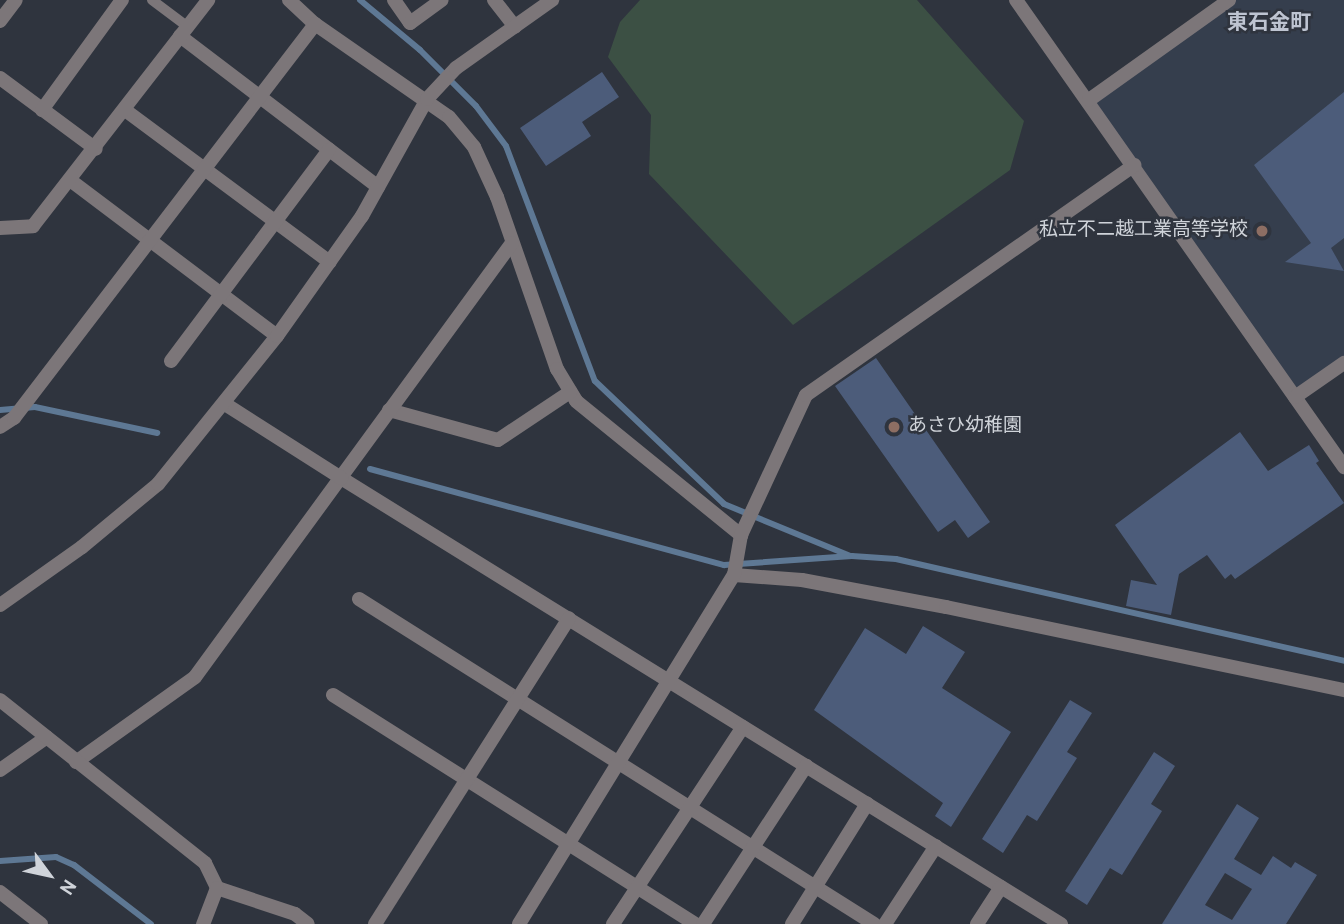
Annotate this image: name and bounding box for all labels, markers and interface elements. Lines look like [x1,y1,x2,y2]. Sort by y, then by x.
district label: 東石金町 [1227,11,1311,37]
place label: 私立不二越工業高等学校 [1039,220,1248,242]
marker: 私立不二越工業高等学校 [1254,223,1270,239]
place label: あさひ幼稚園 [908,416,1022,438]
marker: あさひ幼稚園 [886,419,902,435]
north arrow [14,840,84,910]
text: N [53,874,80,899]

